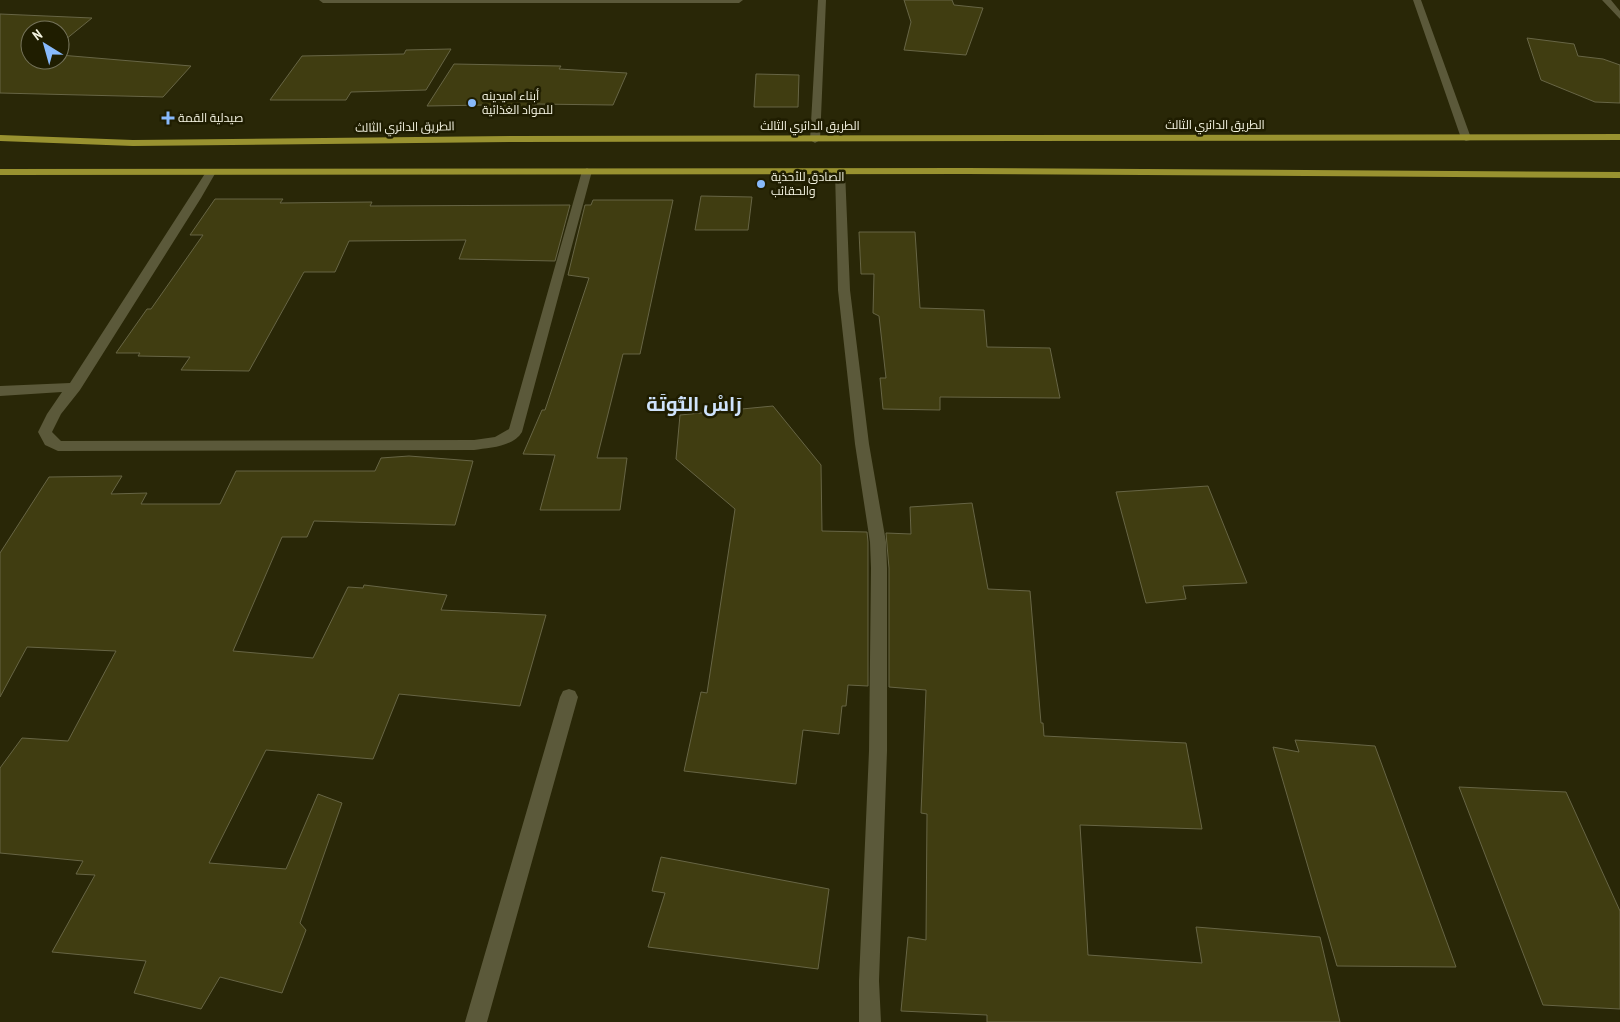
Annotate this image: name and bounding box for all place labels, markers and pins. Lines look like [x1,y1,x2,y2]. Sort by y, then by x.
place label: أبناء اميدينه للمواد الغذائية [482,88,553,117]
marker: أبناء اميدينه للمواد الغذائية [466,97,478,109]
place label: صيدلية القمة [178,110,243,125]
marker: صيدلية القمة [162,112,174,124]
place label: الصادق للأحذية والحقائب [771,169,845,198]
marker: الصادق للأحذية والحقائب [755,178,767,190]

